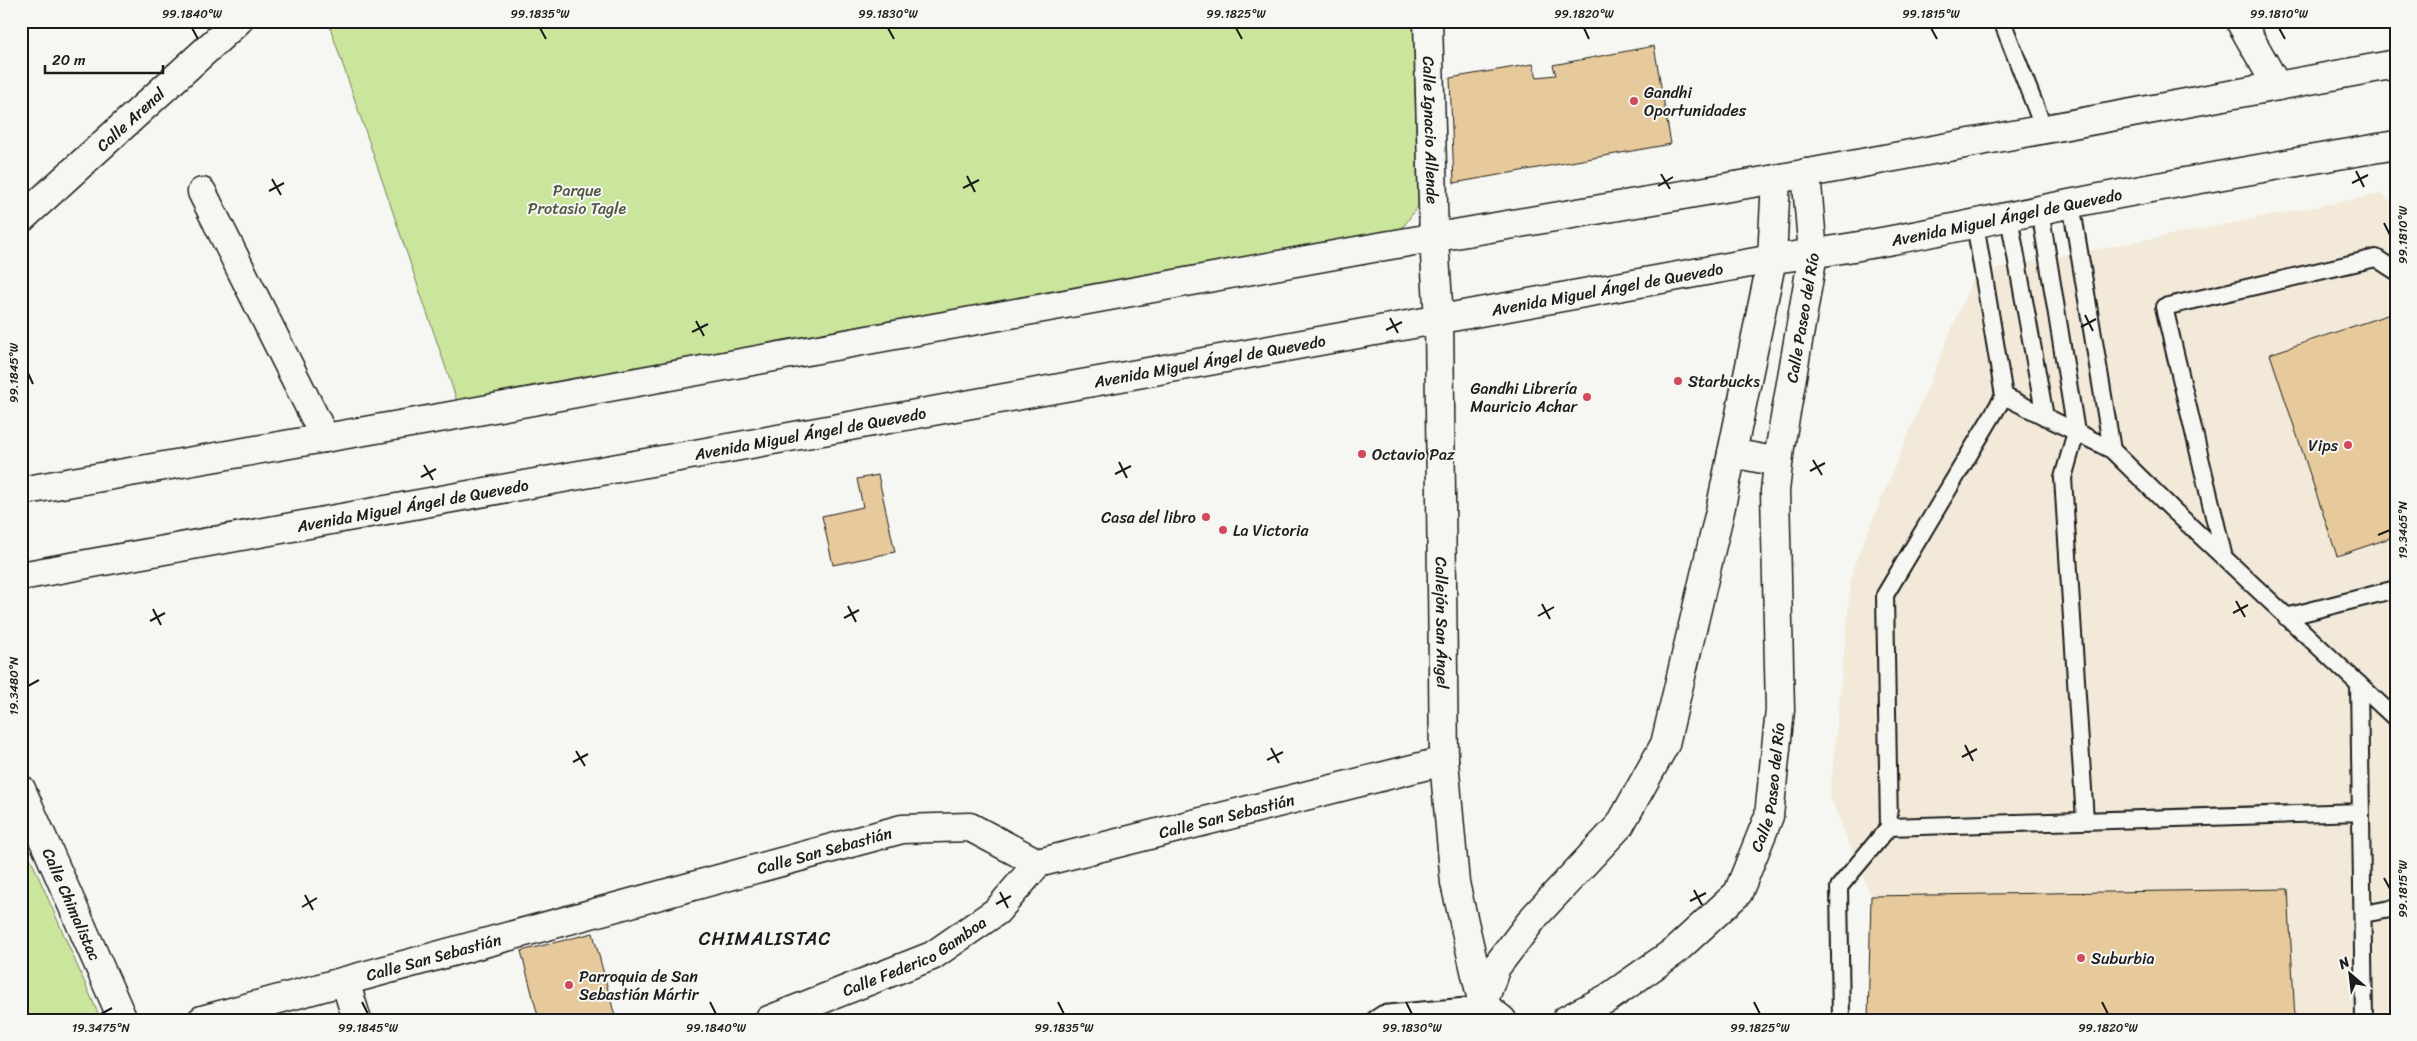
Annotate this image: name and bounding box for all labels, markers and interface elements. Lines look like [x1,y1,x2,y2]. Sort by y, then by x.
text: 99.1840°W [162,3,223,25]
text: 99.1835°W [510,3,570,25]
text: 99.1830°W [858,3,918,25]
text: 99.1825°W [1206,3,1266,25]
text: 99.1820°W [1554,3,1615,25]
text: 99.1815°W [1902,3,1961,25]
text: 99.1810°W [2250,3,2309,25]
scale bar [45,42,162,74]
text: 20 m [52,47,86,73]
street label: Calle Ignacio Allende [1414,56,1448,204]
place label: Gandhi Oportunidades [1644,78,1747,125]
street label: Calle Arenal [89,79,172,159]
marker: Gandhi Oportunidades [1628,95,1640,107]
park label: Parque Protasio Tagle [528,176,627,223]
street label: Avenida Miguel Ángel de Quevedo [1888,179,2125,255]
text: 99.1810°W [2392,205,2414,264]
street label: Calle Paseo del Río [1777,251,1827,385]
street label: Avenida Miguel Ángel de Quevedo [1488,254,1725,324]
street label: Avenida Miguel Ángel de Quevedo [1091,326,1328,396]
text: 99.1845°W [3,342,25,403]
place label: Starbucks [1688,367,1760,396]
place label: Gandhi Librería Mauricio Achar [1470,374,1578,421]
marker: Starbucks [1672,375,1684,387]
marker: Gandhi Librería Mauricio Achar [1581,391,1593,403]
street label: Avenida Miguel Ángel de Quevedo [691,398,928,468]
place label: Vips [2308,431,2339,460]
marker: Vips [2342,439,2354,451]
place label: Octavio Paz [1372,440,1455,469]
marker: Octavio Paz [1356,448,1368,460]
street label: Avenida Miguel Ángel de Quevedo [294,470,531,540]
text: 19.3465°N [2392,500,2414,559]
place label: Casa del libro [1101,503,1196,532]
marker: Casa del libro [1200,511,1212,523]
place label: La Victoria [1233,516,1309,545]
marker: La Victoria [1217,524,1229,536]
street label: Callejón San Ángel [1427,557,1458,689]
text: 19.3480°N [3,656,25,715]
street label: Calle Paseo del Río [1742,721,1793,856]
street label: Calle San Sebastián [1156,785,1298,847]
street label: Calle San Sebastián [753,818,896,883]
street label: Calle Chimalistac [34,843,110,966]
text: 99.1815°W [2392,859,2414,918]
street label: Calle Federico Gamboa [838,908,992,1004]
district label: CHIMALISTAC [699,922,831,955]
street label: Calle San Sebastián [363,924,505,989]
place label: Suburbia [2091,944,2155,973]
north arrow [2324,948,2374,998]
text: N [2333,950,2355,977]
marker: Suburbia [2075,952,2087,964]
place label: Parroquia de San Sebastián Mártir [579,962,700,1009]
marker: Parroquia de San Sebastián Mártir [563,979,575,991]
text: 19.3475°N [72,1017,131,1039]
text: 99.1845°W [338,1017,399,1039]
text: 99.1840°W [686,1017,747,1039]
text: 99.1835°W [1034,1017,1094,1039]
text: 99.1830°W [1382,1017,1442,1039]
text: 99.1825°W [1730,1017,1790,1039]
text: 99.1820°W [2078,1017,2139,1039]

